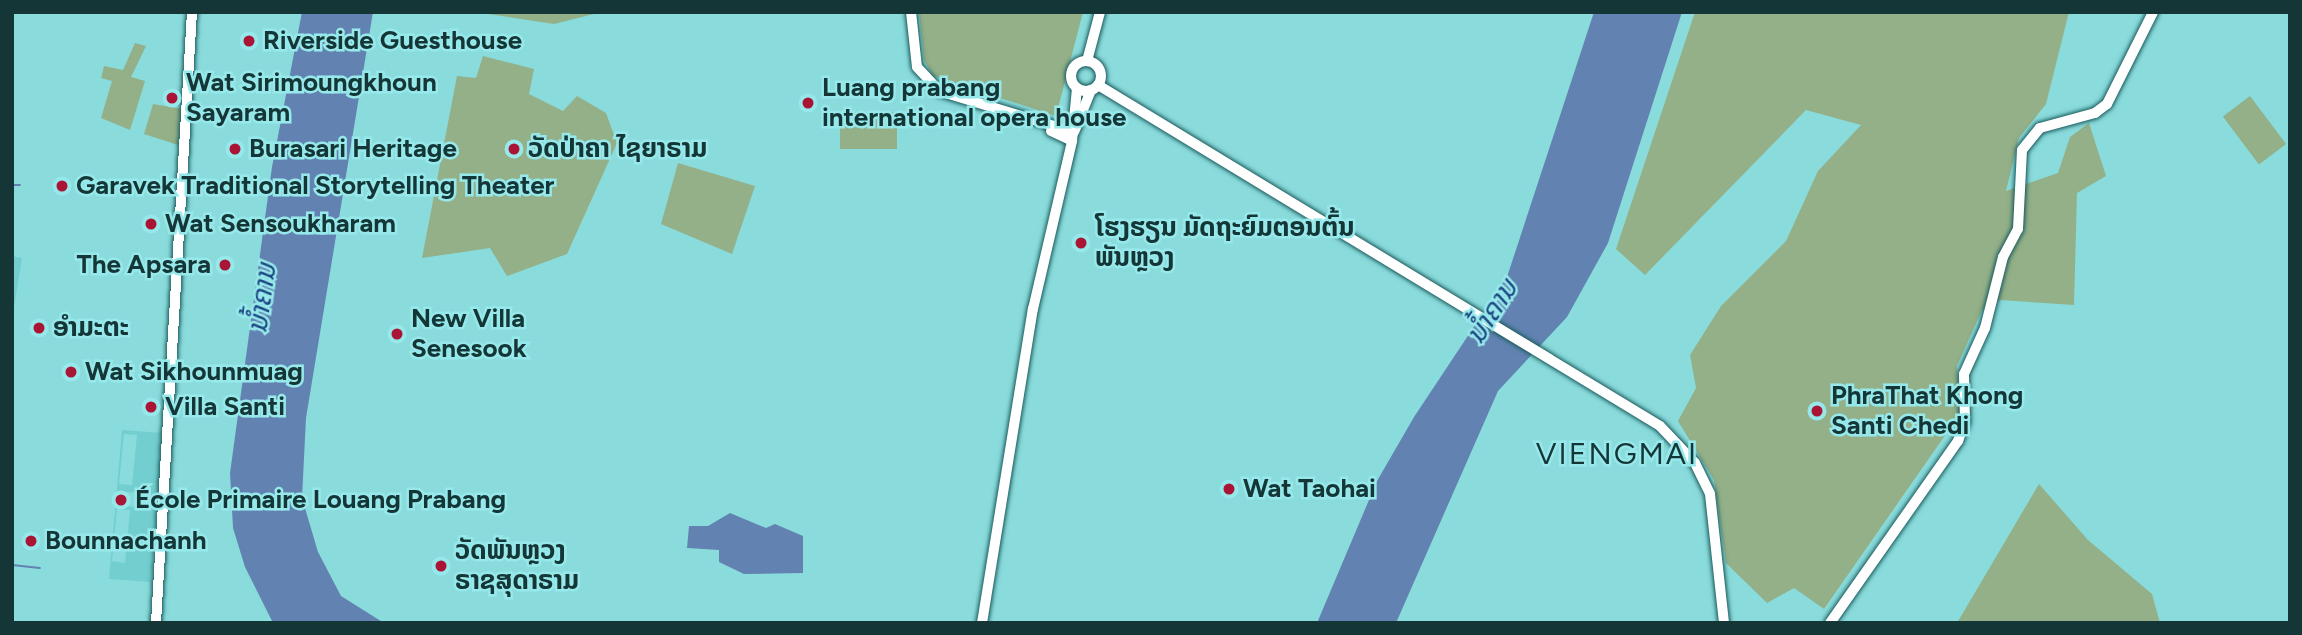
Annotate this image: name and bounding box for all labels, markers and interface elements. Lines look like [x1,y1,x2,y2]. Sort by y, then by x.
place label: Riverside Guesthouse [263,25,522,57]
marker: Riverside Guesthouse [241,33,257,49]
place label: Wat Sirimoungkhoun Sayaram [186,67,437,128]
place label: Luang prabang international opera house [822,72,1127,134]
marker: Wat Sirimoungkhoun Sayaram [164,90,180,106]
marker: Luang prabang international opera house [800,95,816,111]
place label: Burasari Heritage [249,133,457,165]
place label: ວັດປ່າຄາ ໄຊຍາຣາມ [528,133,707,165]
marker: Burasari Heritage [227,141,243,157]
marker: ວັດປ່າຄາ ໄຊຍາຣາມ [506,141,522,157]
place label: Garavek Traditional Storytelling Theater [76,170,554,202]
marker: Garavek Traditional Storytelling Theater [54,178,70,194]
place label: Wat Sensoukharam [165,208,396,240]
place label: ໂຮງຮຽນ ມັດຖະຍົມຕອນຕົ້ນ ພັນຫຼວງ [1095,212,1354,274]
marker: Wat Sensoukharam [143,216,159,232]
marker: ໂຮງຮຽນ ມັດຖະຍົມຕອນຕົ້ນ ພັນຫຼວງ [1073,235,1089,251]
place label: The Apsara [77,249,211,281]
marker: The Apsara [217,257,233,273]
water label: ນ້ຳຄານ [240,261,282,335]
water label: ນ້ຳຄານ [1458,273,1524,349]
place label: New Villa Senesook [411,303,527,364]
place label: ອຳມະຕະ [53,312,129,344]
marker: ອຳມະຕະ [31,320,47,336]
marker: New Villa Senesook [389,326,405,342]
place label: Wat Sikhounmuag [85,356,303,388]
marker: Wat Sikhounmuag [63,364,79,380]
place label: PhraThat Khong Santi Chedi [1831,380,2023,442]
place label: Villa Santi [165,391,285,423]
marker: Villa Santi [143,399,159,415]
marker: PhraThat Khong Santi Chedi [1809,403,1825,419]
district label: VIENGMAI [1537,436,1697,472]
place label: Wat Taohai [1243,473,1376,505]
marker: Wat Taohai [1221,481,1237,497]
place label: École Primaire Louang Prabang [135,484,506,516]
marker: École Primaire Louang Prabang [113,492,129,508]
place label: Bounnachanh [45,525,207,557]
marker: Bounnachanh [23,533,39,549]
place label: ວັດພັນຫຼວງ ຣາຊສຸດາຣາມ [455,535,579,596]
marker: ວັດພັນຫຼວງ ຣາຊສຸດາຣາມ [433,558,449,574]

